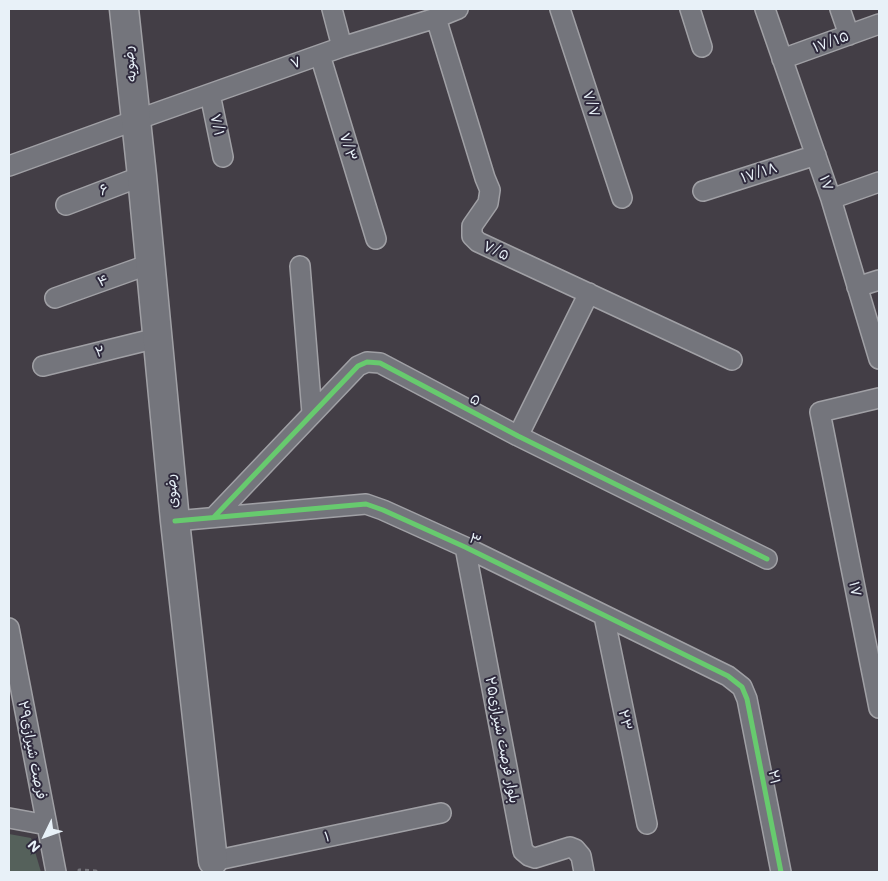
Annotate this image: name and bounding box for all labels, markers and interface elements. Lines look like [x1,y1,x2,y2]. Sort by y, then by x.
street label: ۱۷/۱۵ [811,28,851,56]
street label: رضویه [120,45,140,83]
street label: ۷ [288,53,304,73]
street label: ۷/۷ [579,89,603,119]
street label: ۷/۱ [206,112,228,138]
street label: ۷/۳ [336,131,360,163]
street label: ۱۷/۱۸ [739,159,779,187]
street label: ۱۷ [816,173,836,193]
street label: ۶ [97,181,111,199]
street label: ۷/۵ [480,238,512,264]
street label: ۴ [95,271,111,291]
street label: ۲ [93,343,107,361]
street label: ۵ [467,390,483,410]
street label: رضوی [162,473,182,509]
street label: ۳ [466,530,484,550]
street label: ۱۷ [845,580,865,598]
street label: بلوار فرصت شیرازی۲۵ [481,675,523,805]
street label: فرصت شیرازی۲۹ [14,699,50,801]
street label: ۲۳ [615,708,635,732]
street label: ۲۱ [764,768,784,786]
north arrow [20,811,70,861]
street label: ۱ [323,828,331,846]
text: N [23,836,44,857]

